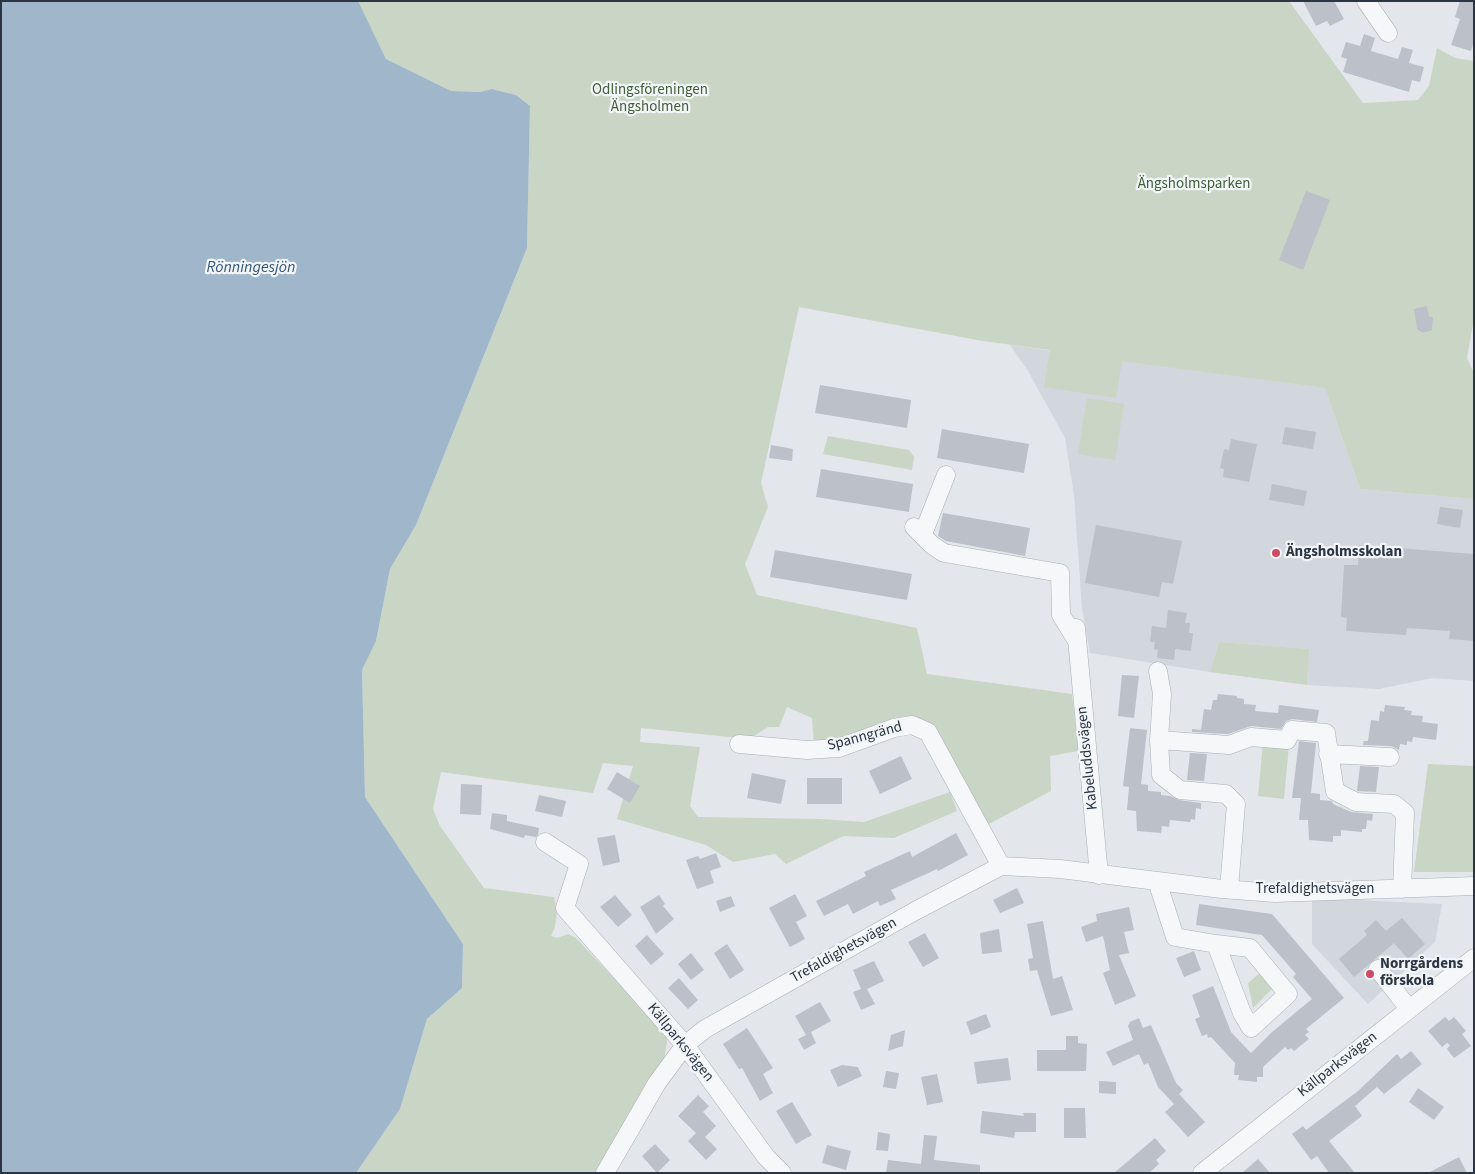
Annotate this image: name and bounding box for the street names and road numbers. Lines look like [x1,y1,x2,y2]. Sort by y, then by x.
street label: Kabeluddsvägen [1074,705,1102,811]
street label: Spanngränd [826,718,904,756]
street label: Trefaldighetsvägen [1256,881,1374,899]
street label: Trefaldighetsvägen [788,914,900,988]
street label: Källparksvägen [643,1000,717,1086]
street label: Källparksvägen [1295,1028,1381,1102]

